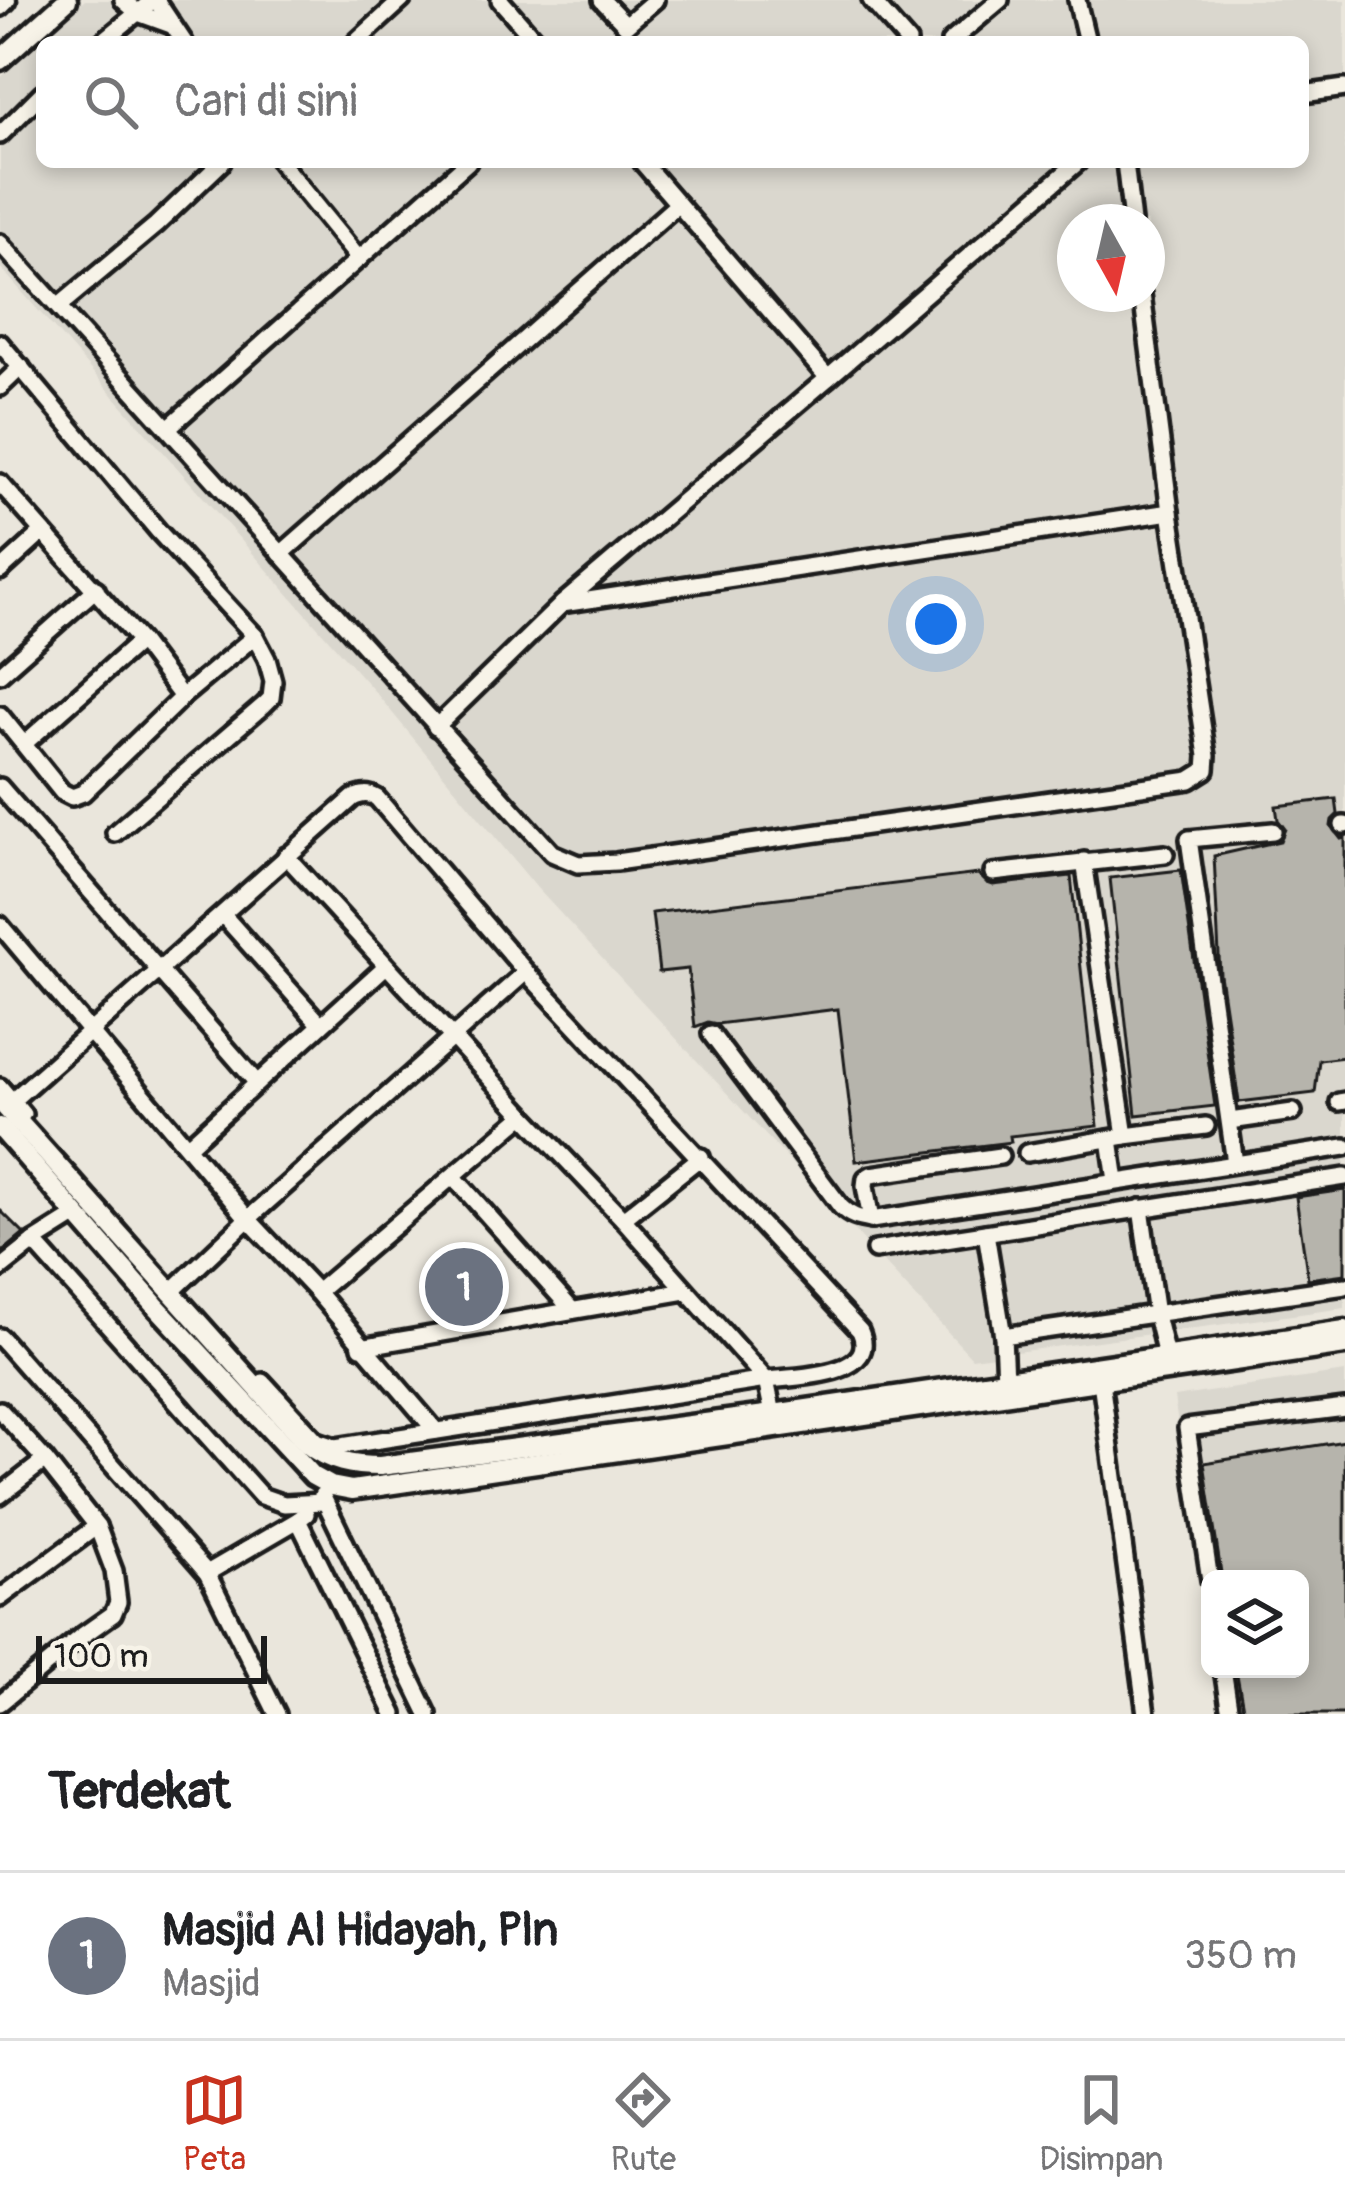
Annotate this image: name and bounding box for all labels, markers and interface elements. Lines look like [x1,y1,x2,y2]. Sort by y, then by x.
search box [36,36,1309,168]
icon: search [78,69,144,135]
text: Cari di sini [174,74,358,130]
north arrow [1057,204,1165,312]
your location [906,594,966,654]
pin: 1 [425,1242,503,1332]
map controls [1201,1570,1309,1678]
button: layers [1201,1570,1309,1678]
scale bar [36,1630,267,1683]
text: 100 m [54,1636,148,1677]
text: Terdekat [48,1760,230,1824]
text: Masjid Al Hidayah, Pln [162,1903,558,1959]
text: 1 [79,1931,95,1980]
text: 350 m [1184,1931,1297,1980]
text: Masjid [162,1959,261,2008]
tab: Peta [181,2067,247,2180]
tab: Rute [610,2067,676,2180]
tab: Disimpan [1039,2067,1164,2180]

